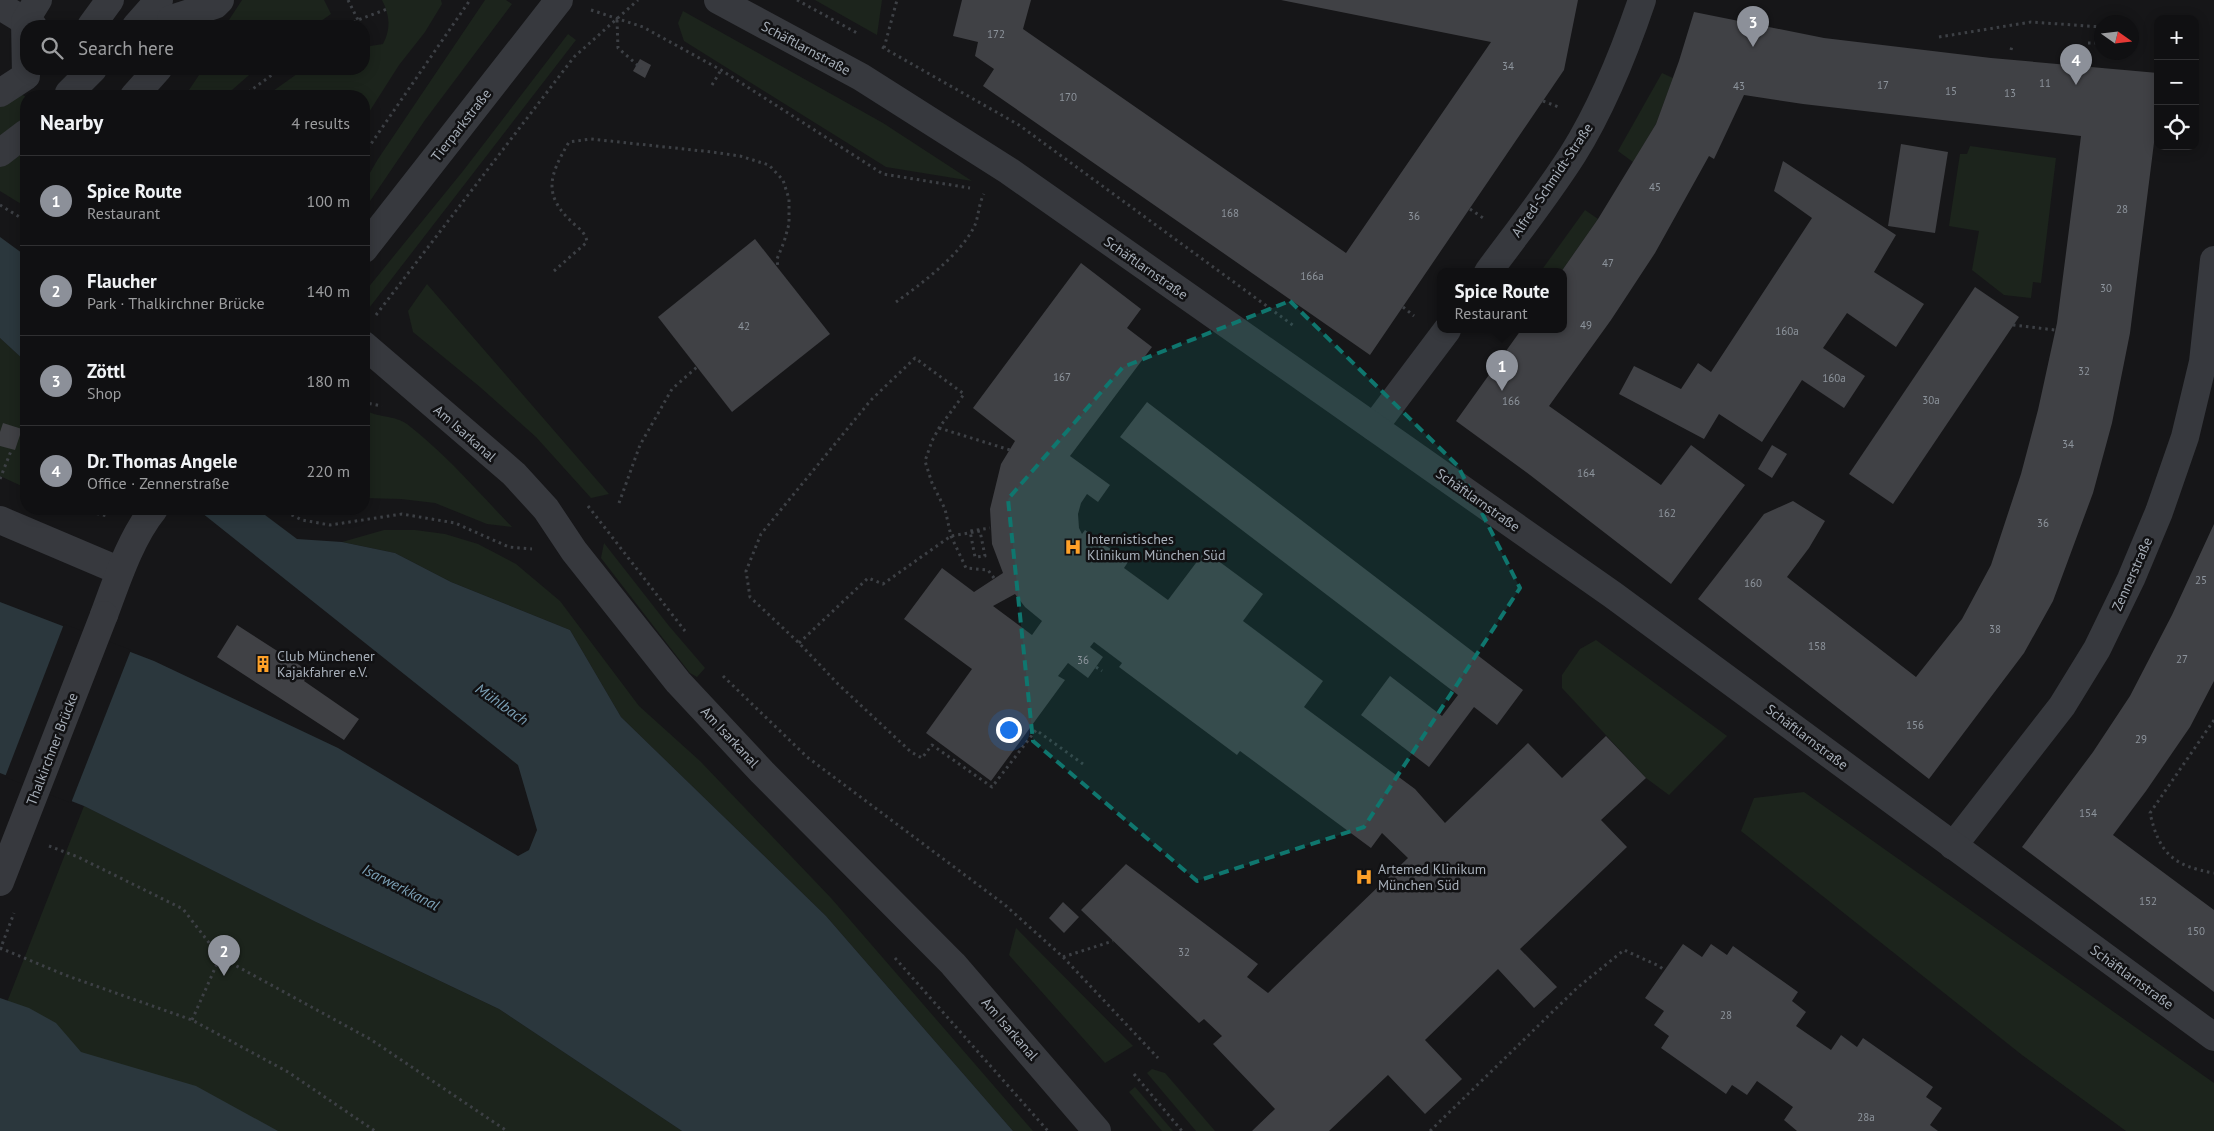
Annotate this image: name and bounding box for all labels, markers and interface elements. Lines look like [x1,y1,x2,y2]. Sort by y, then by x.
pin: 3 [1737,6,1769,47]
north arrow [2094,15,2139,60]
map controls [2154,15,2199,150]
button: + [2154,15,2199,60]
street label: Schäftlarnstraße [758,17,854,79]
search box [20,20,370,75]
house number: 172 [987,27,1005,41]
icon: search [38,34,66,62]
text: Search here [78,36,174,60]
pin: 4 [2060,44,2092,85]
house number: 34 [1502,59,1514,73]
button: − [2154,60,2199,105]
house number: 11 [2039,76,2051,90]
house number: 17 [1877,78,1889,92]
house number: 43 [1733,79,1745,93]
house number: 15 [1945,84,1957,98]
street label: Tierparkstraße [427,85,495,165]
house number: 13 [2004,86,2016,100]
house number: 170 [1059,90,1077,104]
button: locate [2154,105,2199,150]
text: Nearby [40,109,103,136]
text: 4 results [291,113,350,133]
street label: Alfred-Schmidt-Straße [1507,119,1597,241]
text: Spice Route [87,179,182,203]
house number: 45 [1649,180,1661,194]
text: 1 [51,191,61,211]
text: 100 m [307,191,350,211]
house number: 28 [2116,202,2128,216]
text: Restaurant [87,203,160,223]
house number: 168 [1221,206,1239,220]
house number: 36 [1408,209,1420,223]
street label: Schäftlarnstraße [1100,232,1192,304]
house number: 47 [1602,256,1614,270]
popup [1437,268,1567,333]
text: Flaucher [87,269,157,293]
house number: 166a [1300,269,1324,283]
text: Spice Route [1455,279,1549,303]
text: 2 [51,281,61,301]
text: 140 m [307,281,350,301]
house number: 30 [2100,281,2112,295]
text: Park · Thalkirchner Brücke [87,293,265,313]
text: Restaurant [1455,303,1528,323]
house number: 49 [1580,318,1592,332]
house number: 42 [738,319,750,333]
house number: 160a [1775,324,1799,338]
pin: 1 [1486,350,1518,391]
text: Zöttl [87,359,125,383]
house number: 32 [2078,364,2090,378]
house number: 167 [1053,370,1071,384]
text: 3 [51,371,61,391]
text: 180 m [307,371,350,391]
house number: 160a [1822,371,1846,385]
text: Shop [87,383,121,403]
house number: 30a [1922,393,1940,407]
house number: 166 [1502,394,1520,408]
street label: Am Isarkanal [430,401,500,465]
house number: 34 [2062,437,2074,451]
text: Dr. Thomas Angele [87,449,237,473]
text: 4 [51,461,61,481]
text: 220 m [307,461,350,481]
street label: Schäftlarnstraße [1432,464,1524,536]
house number: 164 [1577,466,1595,480]
text: Office · Zennerstraße [87,473,229,493]
house number: 162 [1658,506,1676,520]
house number: 36 [2037,516,2049,530]
place label: Internistisches Klinikum München Süd [1087,530,1225,564]
street label: Zennerstraße [2108,534,2156,614]
hospital icon: Internistisches Klinikum München Süd [1063,537,1083,557]
house number: 25 [2195,573,2207,587]
house number: 160 [1744,576,1762,590]
house number: 38 [1989,622,2001,636]
house number: 158 [1808,639,1826,653]
place label: Club Münchener Kajakfahrer e.V. [277,647,375,681]
house number: 27 [2176,652,2188,666]
house number: 36 [1077,653,1089,667]
building icon: Club Münchener Kajakfahrer e.V. [253,654,273,674]
water label: Mühlbach [472,679,532,729]
street label: Thalkirchner Brücke [22,690,82,808]
street label: Schäftlarnstraße [1762,700,1852,774]
street label: Am Isarkanal [697,703,763,771]
your location [996,717,1022,743]
house number: 156 [1906,718,1924,732]
house number: 29 [2135,732,2147,746]
house number: 154 [2079,806,2097,820]
water label: Isarwerkkanal [359,859,443,915]
place label: Artemed Klinikum München Süd [1378,860,1486,894]
hospital icon: Artemed Klinikum München Süd [1354,867,1374,887]
house number: 152 [2139,894,2157,908]
house number: 150 [2187,924,2205,938]
pin: 2 [208,935,240,976]
street label: Schäftlarnstraße [2087,941,2177,1013]
house number: 32 [1178,945,1190,959]
street label: Am Isarkanal [978,994,1042,1064]
house number: 28 [1720,1008,1732,1022]
house number: 28a [1857,1110,1875,1124]

